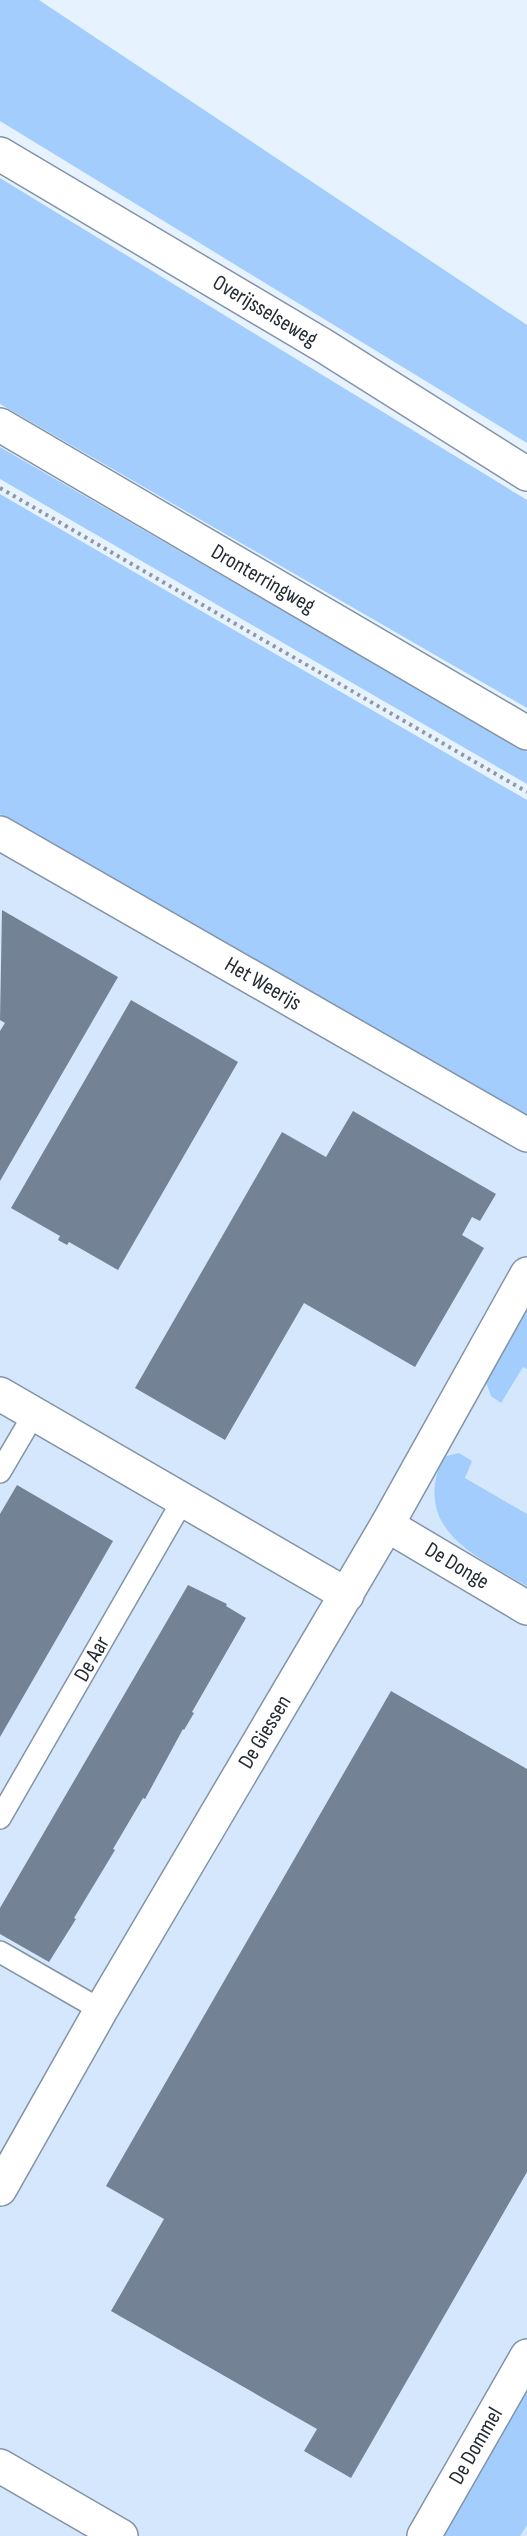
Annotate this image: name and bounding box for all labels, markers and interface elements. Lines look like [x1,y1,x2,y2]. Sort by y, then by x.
street label: Overijsselseweg [208,269,322,353]
street label: Dronterringweg [206,538,320,620]
street label: Het Weerijs [220,951,306,1017]
street label: De Donge [420,1536,494,1596]
street label: De Aar [68,1632,116,1686]
street label: De Giessen [233,1690,297,1774]
street label: De Dommel [443,2403,509,2489]

